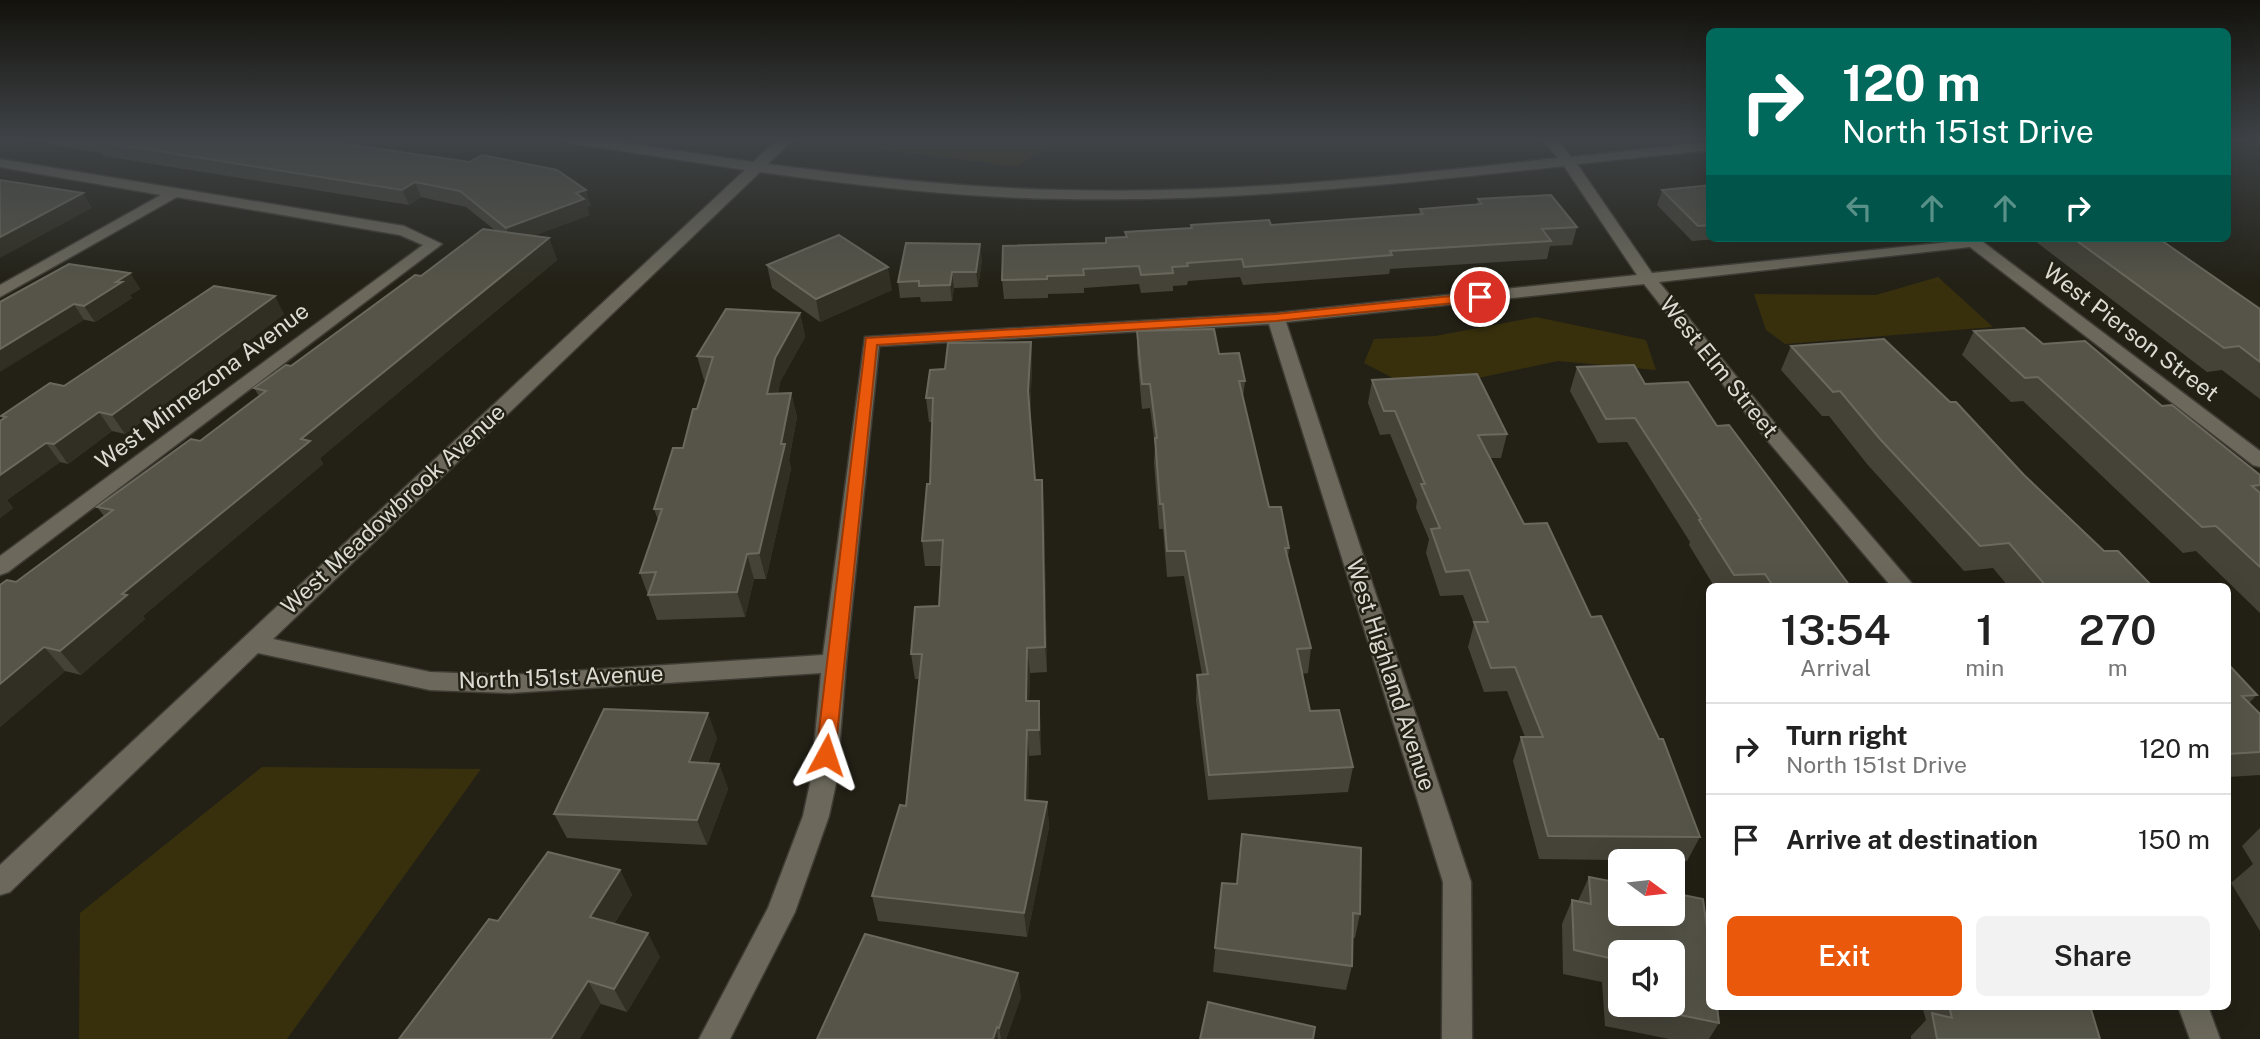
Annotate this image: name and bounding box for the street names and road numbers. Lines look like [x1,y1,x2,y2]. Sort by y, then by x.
street label: West Pierson Street [2038,257,2224,406]
street label: West Elm Street [1654,291,1784,443]
street label: West Minnezona Avenue [90,297,314,475]
street label: West Meadowbrook Avenue [275,398,510,619]
street label: West Highland Avenue [1341,556,1442,794]
street label: North 151st Avenue [458,659,664,694]

